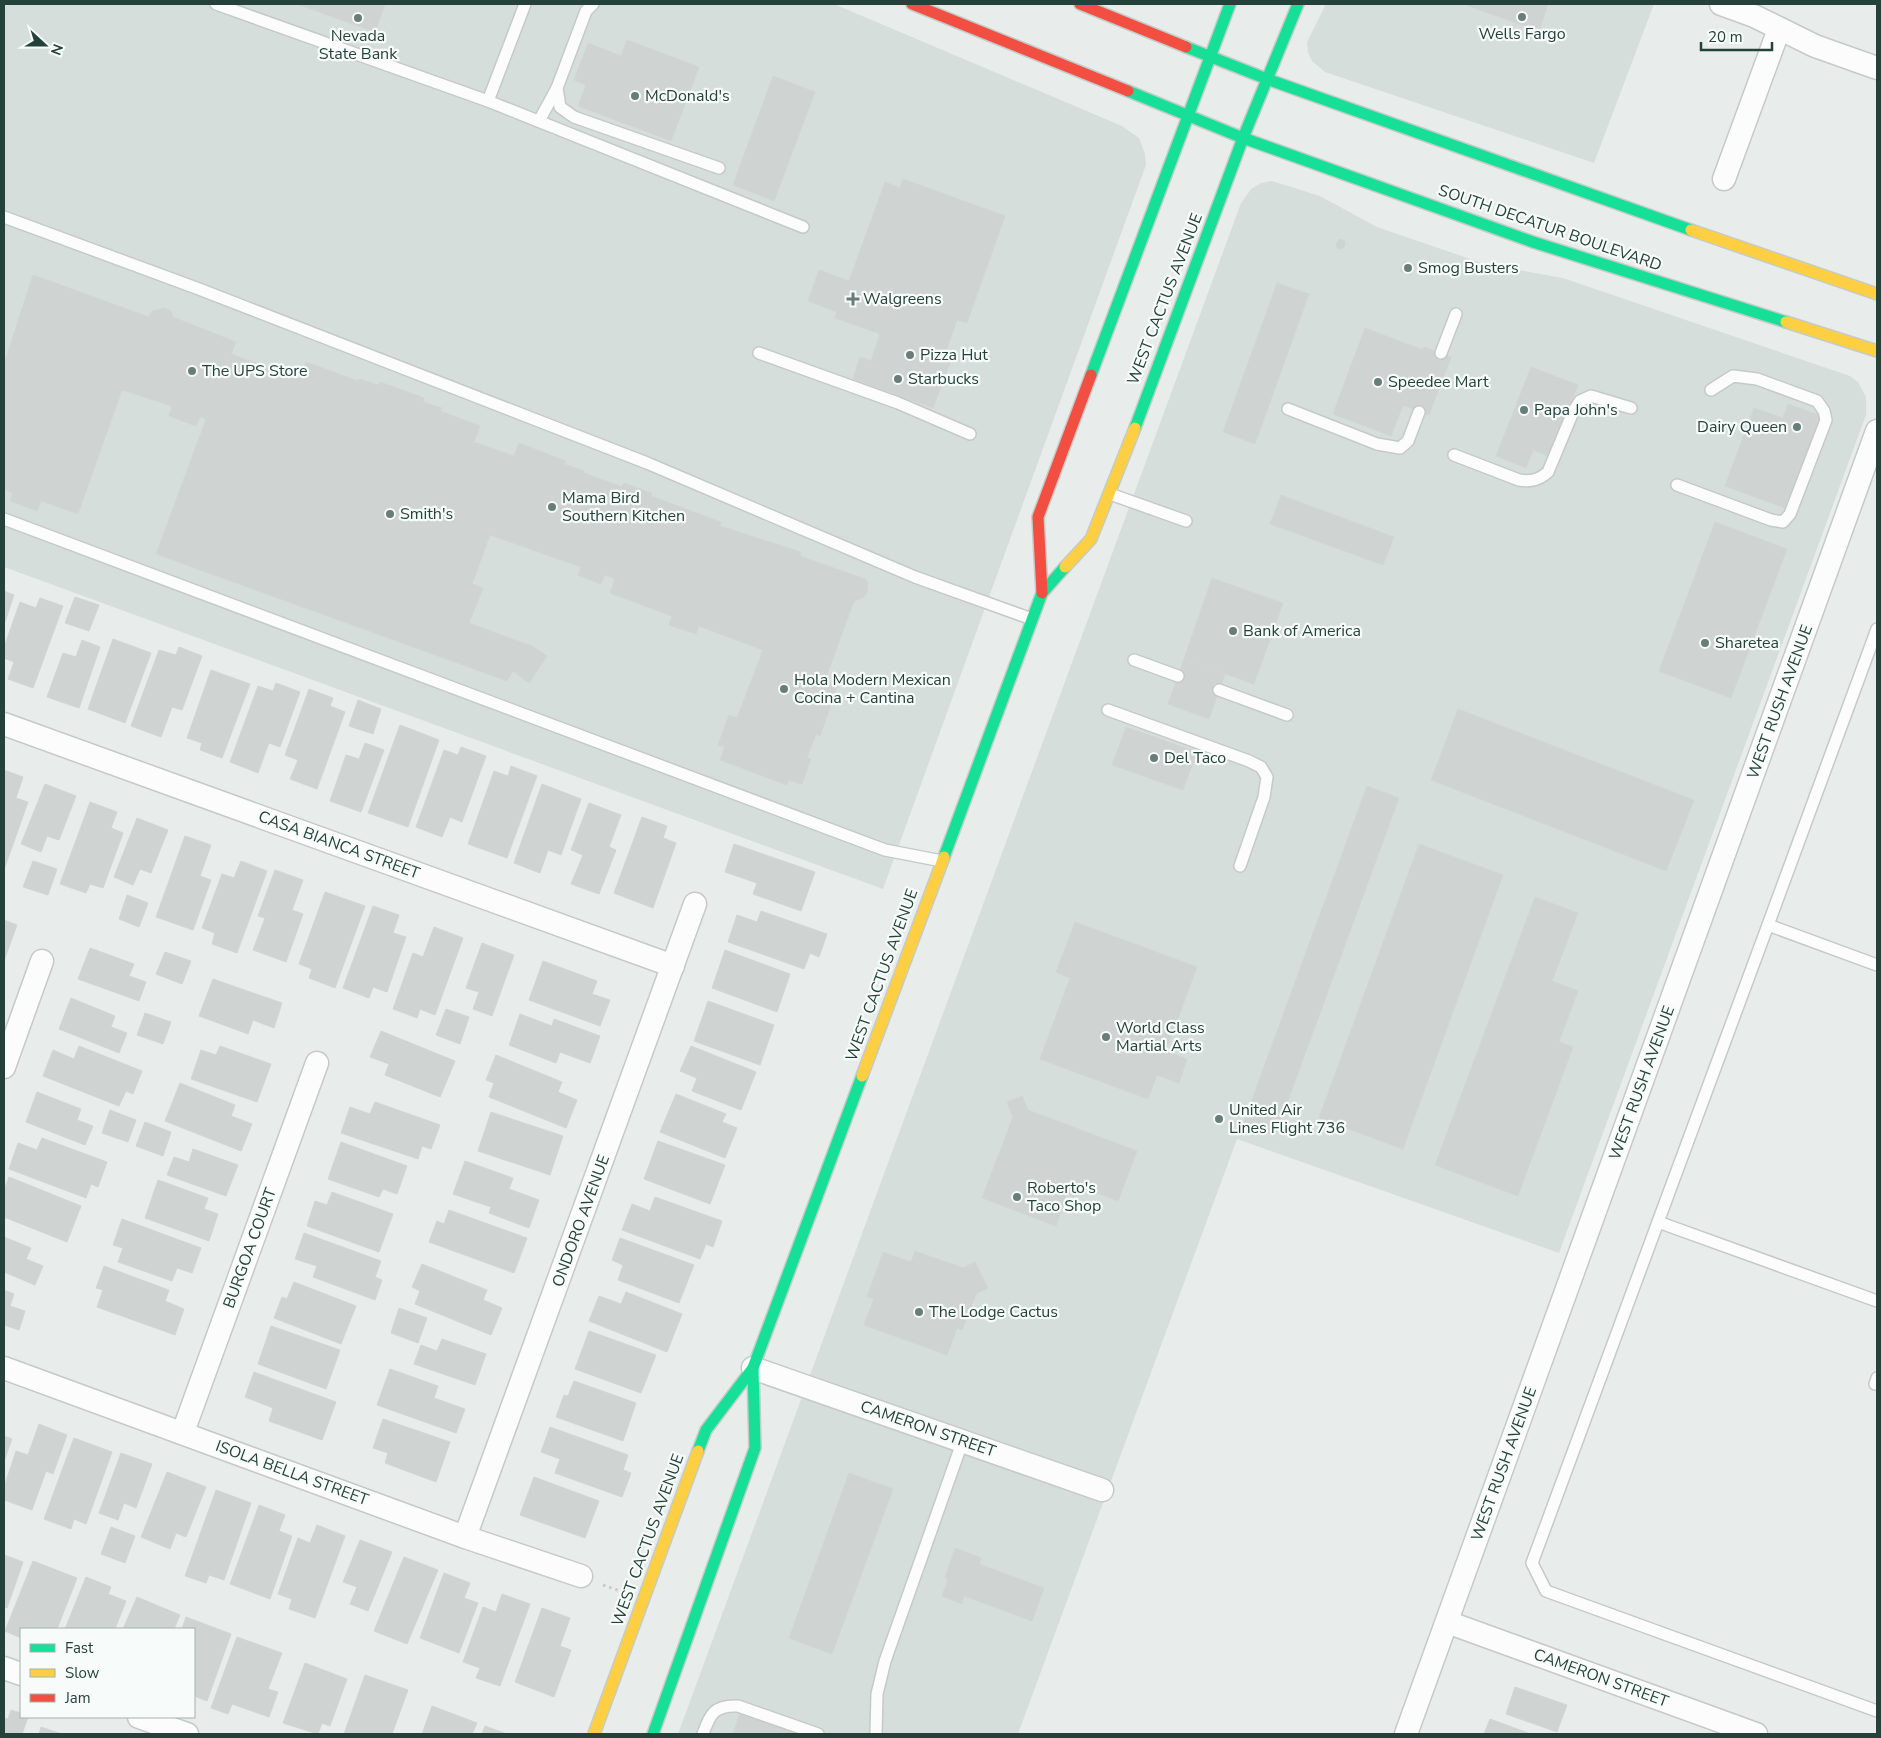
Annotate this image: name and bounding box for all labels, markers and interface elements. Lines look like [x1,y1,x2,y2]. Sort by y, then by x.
marker: Wells Fargo [1516,11,1528,23]
marker: Nevada State Bank [352,12,364,24]
north arrow [20,20,70,70]
scale bar [1701,20,1772,52]
place label: Wells Fargo [1478,23,1566,45]
place label: Nevada State Bank [319,25,398,65]
text: 20 m [1708,27,1743,47]
text: N [46,41,67,58]
place label: McDonald's [645,85,730,107]
marker: McDonald's [629,90,641,102]
street label: SOUTH DECATUR BOULEVARD [1435,179,1665,277]
street label: WEST CACTUS AVENUE [1122,210,1208,388]
place label: Smog Busters [1418,257,1519,279]
marker: Smog Busters [1402,262,1414,274]
place label: Walgreens [863,288,942,310]
marker: Walgreens [847,293,859,305]
place label: Pizza Hut [920,344,988,366]
marker: Pizza Hut [904,349,916,361]
place label: The UPS Store [202,360,307,382]
marker: The UPS Store [186,365,198,377]
place label: Starbucks [908,368,979,390]
place label: Speedee Mart [1388,371,1489,393]
marker: Starbucks [892,373,904,385]
marker: Speedee Mart [1372,376,1384,388]
place label: Papa John's [1534,399,1618,421]
marker: Papa John's [1518,404,1530,416]
place label: Dairy Queen [1697,416,1787,438]
marker: Dairy Queen [1791,421,1803,433]
place label: Mama Bird Southern Kitchen [562,487,685,527]
marker: Mama Bird Southern Kitchen [546,501,558,513]
place label: Smith's [400,503,453,525]
marker: Smith's [384,508,396,520]
place label: Bank of America [1243,620,1361,642]
street label: WEST RUSH AVENUE [1742,622,1818,782]
marker: Bank of America [1227,625,1239,637]
place label: Sharetea [1715,632,1779,654]
marker: Sharetea [1699,637,1711,649]
place label: Hola Modern Mexican Cocina + Cantina [794,669,951,709]
marker: Hola Modern Mexican Cocina + Cantina [778,683,790,695]
place label: Del Taco [1164,747,1226,769]
marker: Del Taco [1148,752,1160,764]
street label: CASA BIANCA STREET [255,806,423,885]
street label: WEST CACTUS AVENUE [841,886,923,1064]
street label: WEST RUSH AVENUE [1604,1003,1680,1163]
place label: World Class Martial Arts [1116,1017,1205,1057]
marker: World Class Martial Arts [1100,1031,1112,1043]
place label: United Air Lines Flight 736 [1229,1099,1345,1139]
marker: United Air Lines Flight 736 [1213,1113,1225,1125]
street label: ONDORO AVENUE [547,1152,615,1290]
place label: Roberto's Taco Shop [1027,1177,1101,1217]
street label: BURGOA COURT [218,1184,282,1311]
marker: Roberto's Taco Shop [1011,1191,1023,1203]
place label: The Lodge Cactus [929,1301,1058,1323]
marker: The Lodge Cactus [913,1306,925,1318]
street label: WEST RUSH AVENUE [1466,1384,1542,1544]
street label: CAMERON STREET [857,1395,999,1463]
street label: ISOLA BELLA STREET [212,1435,372,1511]
street label: WEST CACTUS AVENUE [607,1451,689,1629]
legend [20,1628,195,1718]
text: Fast [65,1638,94,1658]
street label: CAMERON STREET [1531,1643,1672,1713]
text: Slow [65,1663,100,1683]
text: Jam [64,1688,91,1708]

